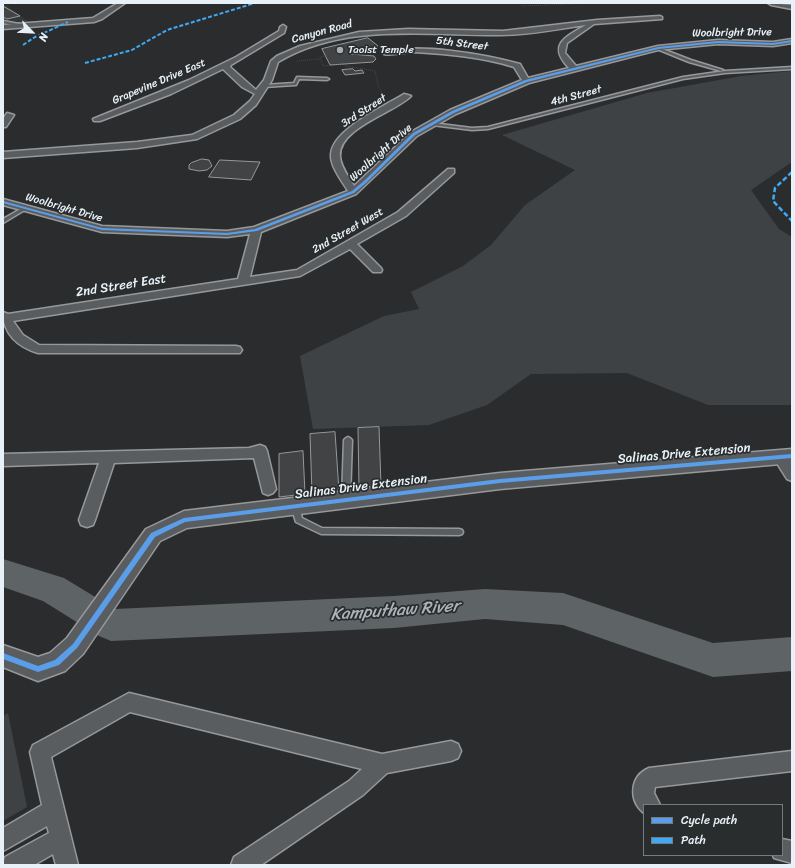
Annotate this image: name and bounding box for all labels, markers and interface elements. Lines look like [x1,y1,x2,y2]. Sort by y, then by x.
north arrow [12,12,52,52]
street label: Canyon Road [290,18,354,46]
street label: Woolbright Drive [692,26,772,40]
text: N [33,30,54,44]
street label: 5th Street [435,34,489,54]
place label: Taoist Temple [348,43,414,57]
marker: Taoist Temple [335,45,345,55]
street label: Grapevine Drive East [110,56,208,108]
street label: 4th Street [549,83,603,109]
street label: 3rd Street [339,92,389,130]
street label: Woolbright Drive [347,121,415,185]
street label: Woolbright Drive [24,191,104,225]
street label: 2nd Street West [310,205,386,257]
street label: 2nd Street East [75,271,167,301]
street label: Salinas Drive Extension [617,440,751,468]
street label: Salinas Drive Extension [294,471,428,503]
water label: Kamputhaw River [330,596,460,626]
legend [643,804,783,856]
text: Cycle path [681,809,737,831]
text: Path [681,829,706,851]

